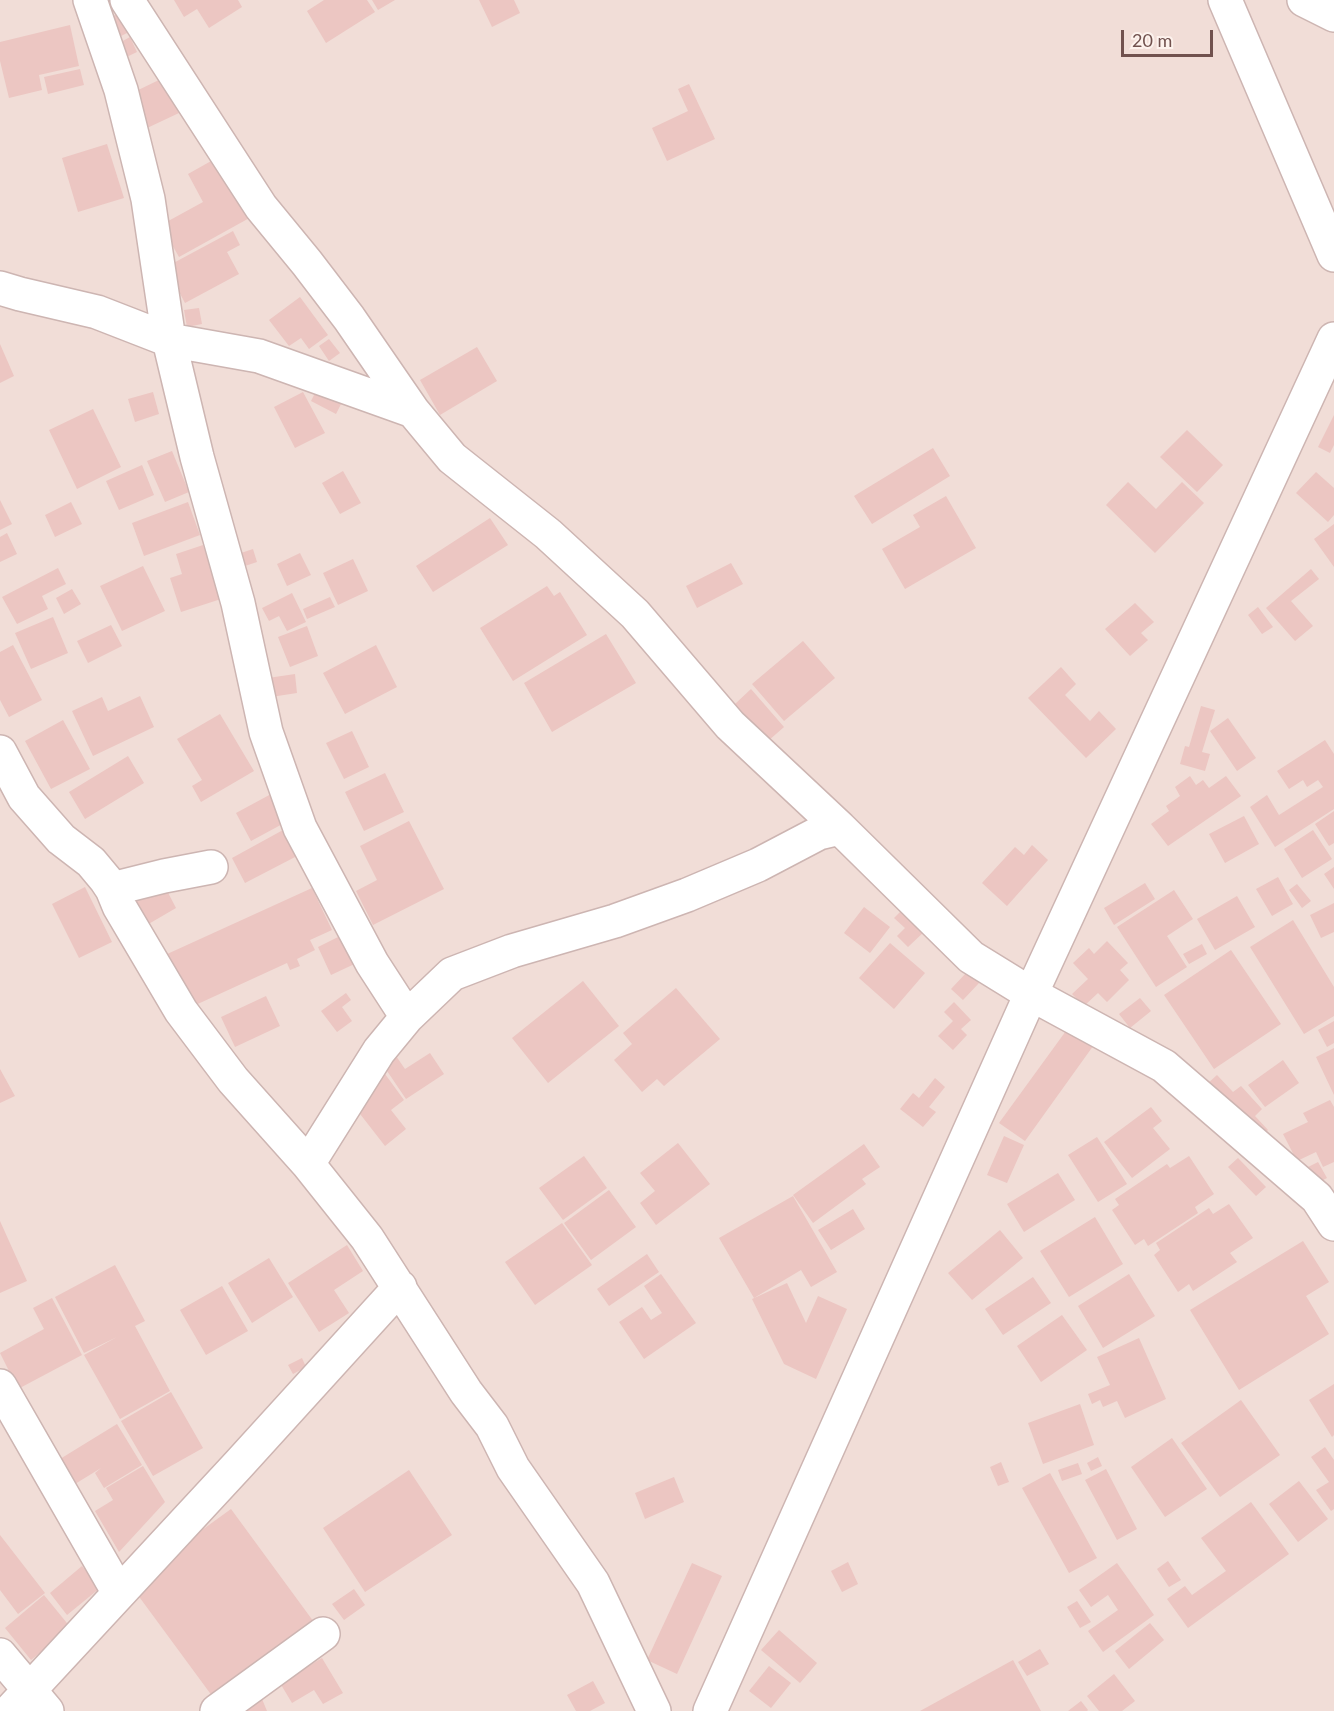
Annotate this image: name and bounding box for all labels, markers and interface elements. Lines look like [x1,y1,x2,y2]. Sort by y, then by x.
scale bar [1124,18,1216,56]
text: 20 m [1132,29,1172,51]

